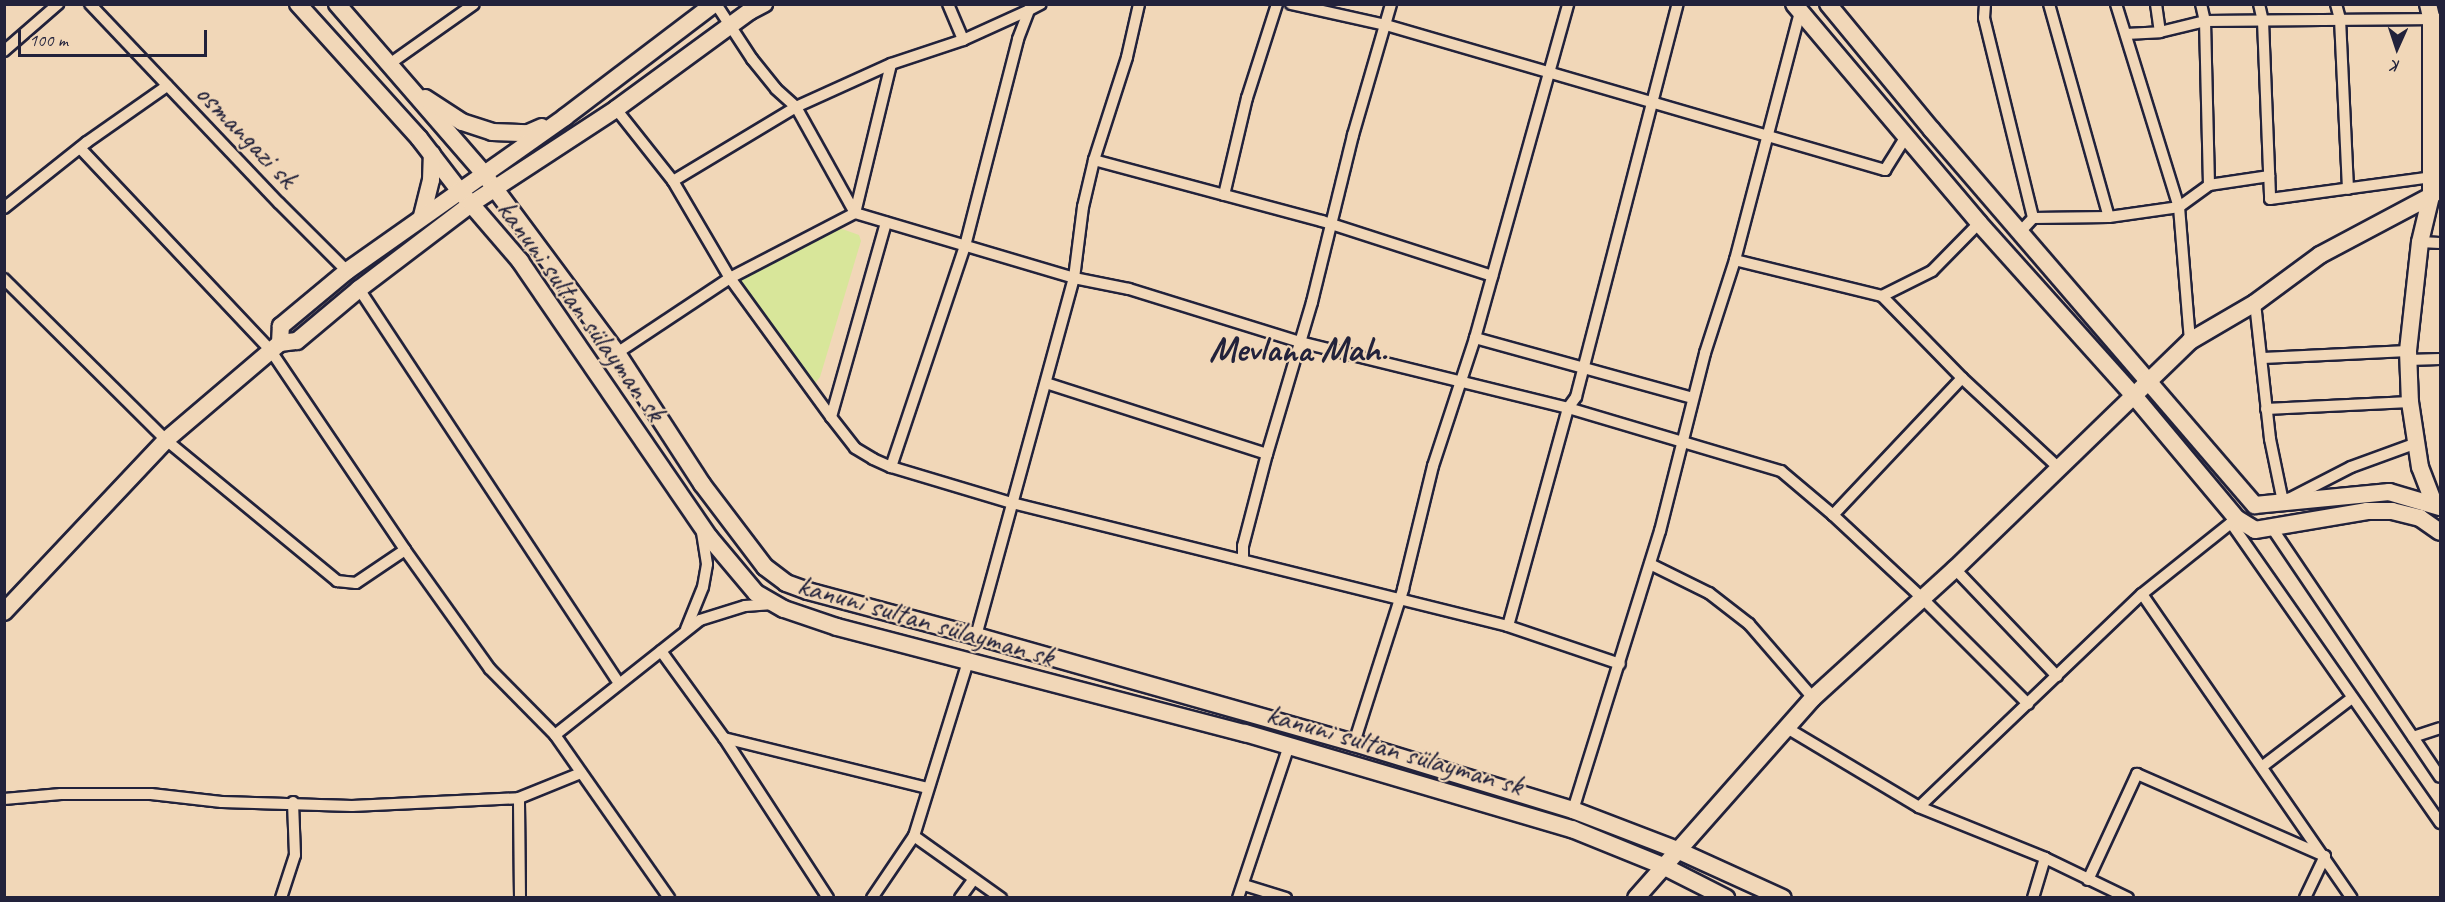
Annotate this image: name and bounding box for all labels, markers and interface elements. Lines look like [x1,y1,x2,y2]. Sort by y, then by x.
scale bar [21,18,210,56]
north arrow [2367,18,2427,78]
text: 100 m [29,29,68,51]
text: K [2391,56,2401,76]
street label: osmangazi sk [188,75,306,195]
street label: kanuni sultan sülayman sk [490,192,674,428]
district label: Mevlana Mah. [1209,328,1387,372]
street label: kanuni sultan sülayman sk [794,566,1058,674]
street label: kanuni sultan sülayman sk [1263,695,1527,803]

